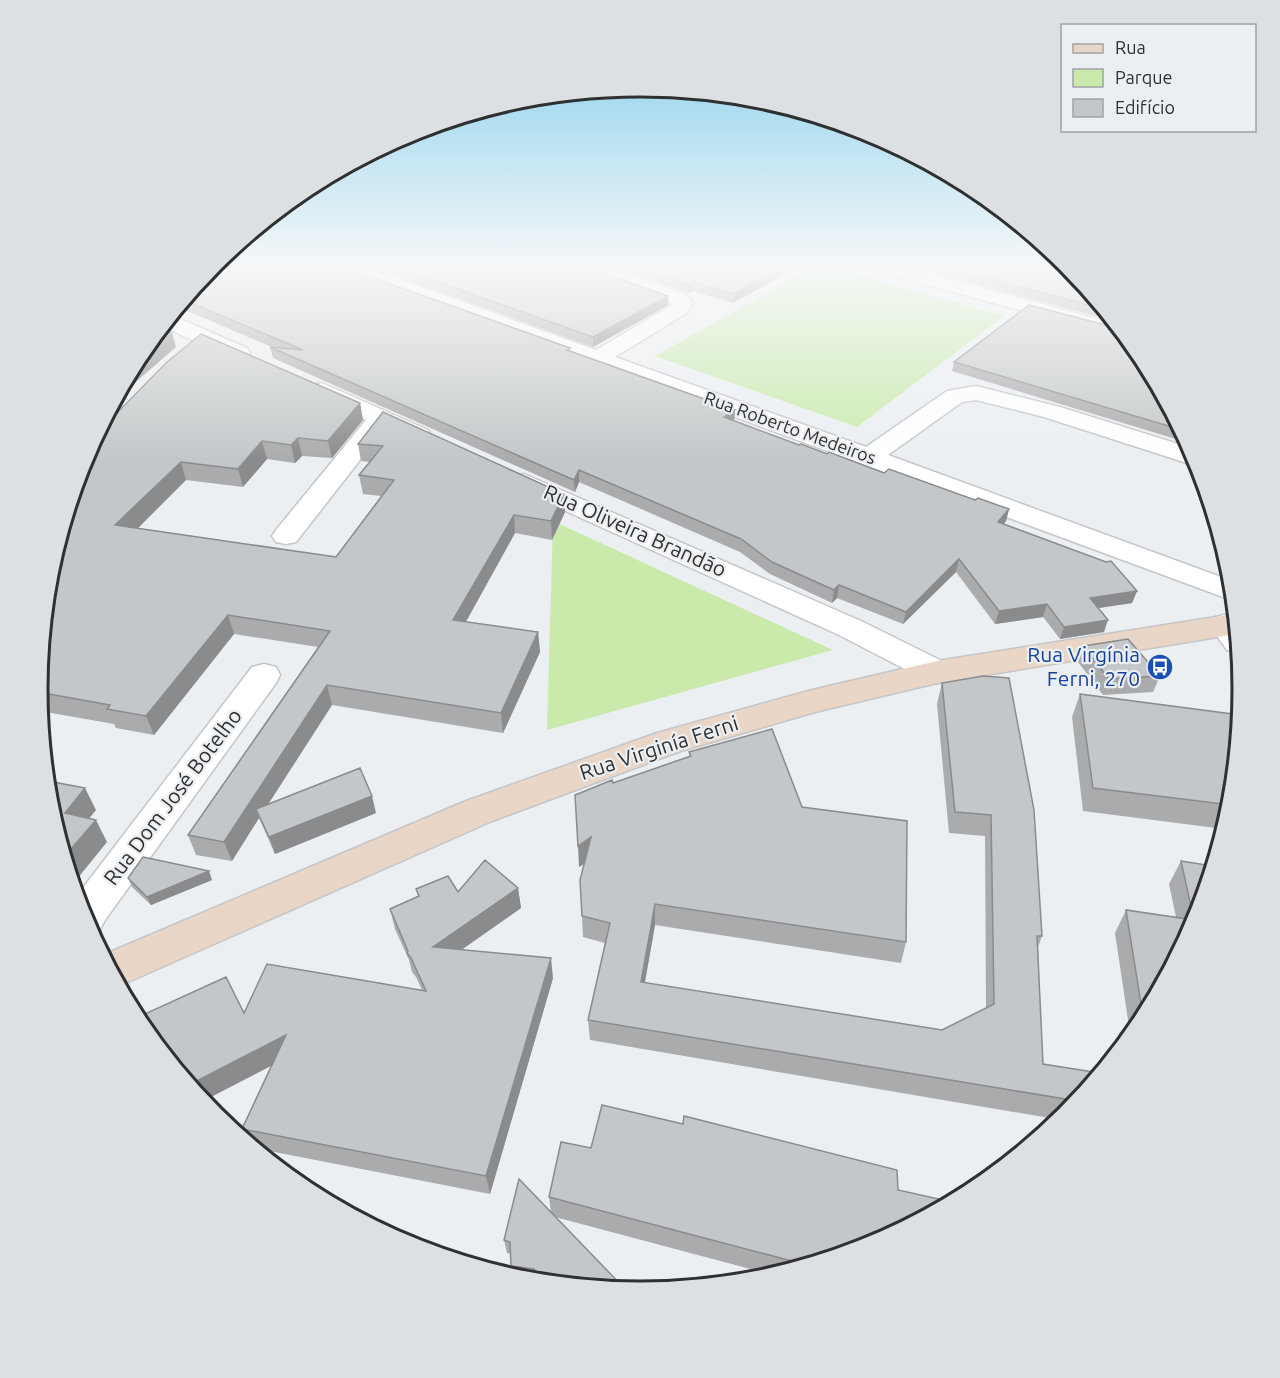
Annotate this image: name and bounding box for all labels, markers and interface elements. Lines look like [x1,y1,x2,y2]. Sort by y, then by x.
legend [1061,24,1256,132]
text: Rua [1115,37,1146,57]
text: Parque [1115,67,1172,87]
text: Edifício [1115,97,1175,117]
street label: Rua Roberto Medeiros [702,387,879,467]
street label: Rua Oliveira Brandão [540,479,730,581]
place label: Rua Virgínia Ferni, 270 [1027,642,1140,690]
bus stop icon: Rua Virgínia Ferni, 270 [1145,652,1175,682]
street label: Rua Dom José Botelho [98,704,246,889]
street label: Rua Virginía Ferni [576,710,741,784]

